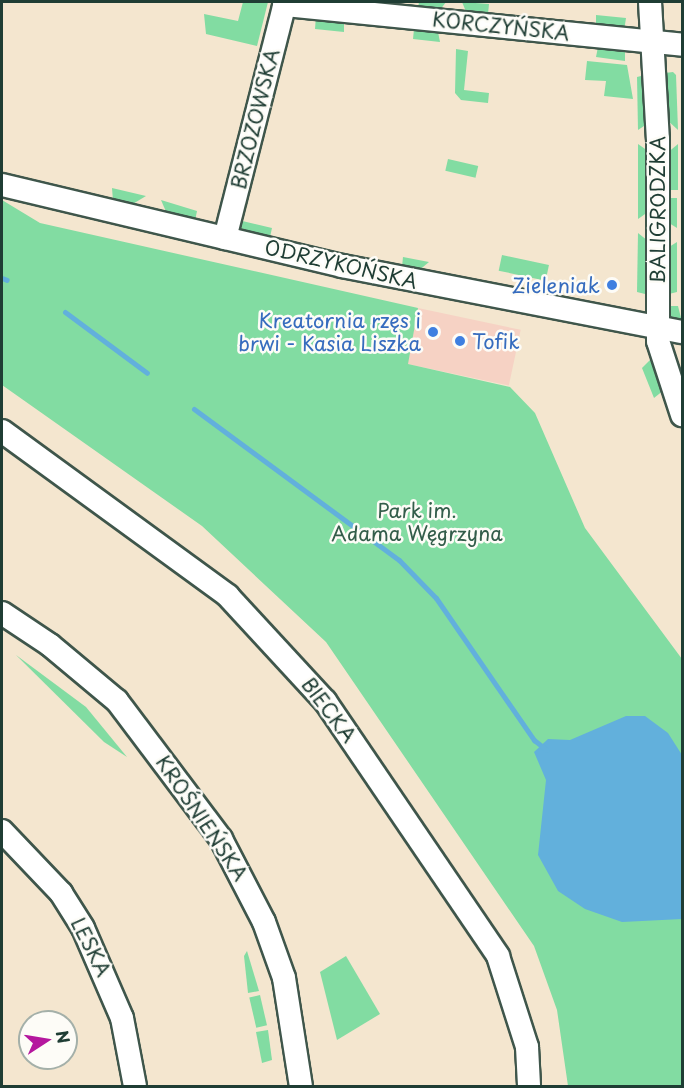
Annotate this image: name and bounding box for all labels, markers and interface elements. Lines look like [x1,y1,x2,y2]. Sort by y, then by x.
street label: KORCZYŃSKA [431,7,571,45]
street label: BRZOZOWSKA [226,46,284,192]
street label: BALIGRODZKA [645,136,669,284]
street label: ODRZYKOŃSKA [262,235,420,293]
place label: Zieleniak [512,273,600,297]
marker: Zieleniak [605,278,619,292]
place label: Kreatornia rzęs i brwi - Kasia Liszka [239,308,421,355]
marker: Kreatornia rzęs i brwi - Kasia Liszka [426,325,440,339]
place label: Tofik [472,329,520,353]
marker: Tofik [453,334,467,348]
park label: Park im. Adama Węgrzyna [331,498,503,545]
street label: BIECKA [297,673,361,747]
street label: KROŚNIEŃSKA [151,751,253,885]
street label: LESKA [66,913,116,981]
north arrow [18,1010,78,1070]
text: N [51,1028,77,1045]

